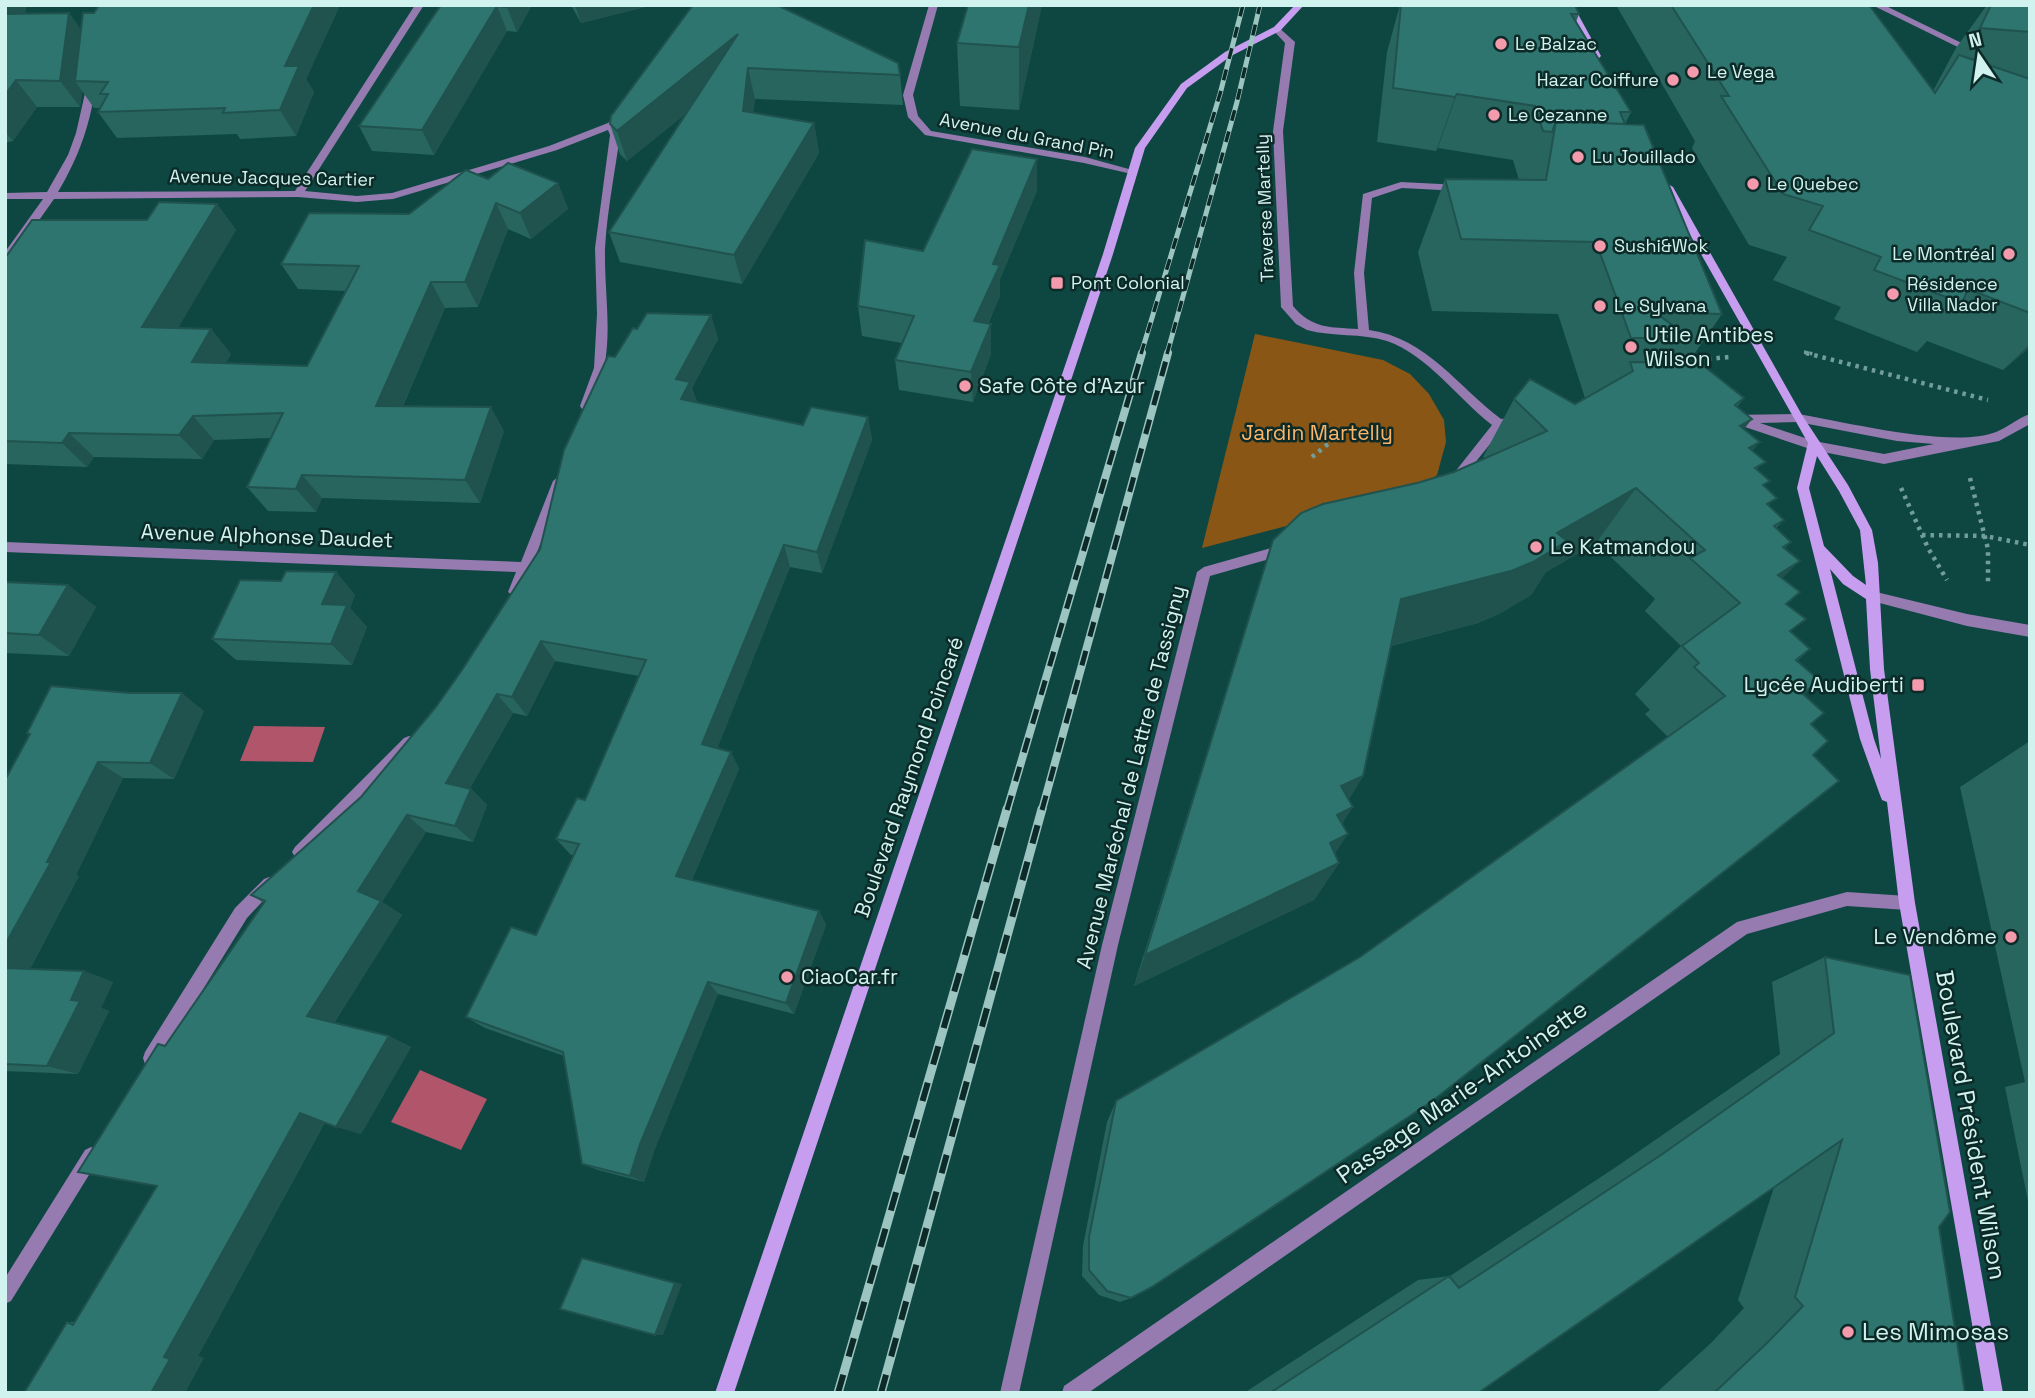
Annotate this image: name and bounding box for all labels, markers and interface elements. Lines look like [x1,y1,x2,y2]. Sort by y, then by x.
north arrow [1944,21,2014,91]
text: N [1966,26,1984,54]
place label: Le Balzac [1515,32,1597,55]
marker: Le Balzac [1493,36,1509,52]
place label: Le Vega [1707,60,1775,83]
marker: Le Vega [1685,64,1701,80]
place label: Hazar Coiffure [1537,68,1659,91]
marker: Hazar Coiffure [1665,72,1681,88]
place label: Le Cezanne [1508,103,1607,126]
street label: Avenue du Grand Pin [938,107,1116,164]
marker: Le Cezanne [1486,107,1502,123]
street label: Traverse Martelly [1250,134,1279,282]
place label: Lu Jouillado [1592,145,1696,168]
marker: Lu Jouillado [1570,149,1586,165]
street label: Avenue Jacques Cartier [169,164,375,191]
place label: Le Quebec [1767,172,1859,195]
marker: Le Quebec [1745,176,1761,192]
place label: Sushi&Wok [1614,234,1708,257]
marker: Sushi&Wok [1592,238,1608,254]
place label: Le Montréal [1892,242,1995,265]
marker: Le Montréal [2001,246,2017,262]
place label: Pont Colonial [1071,271,1185,294]
place label: Résidence Villa Nador [1907,272,1998,316]
marker: Pont Colonial [1049,275,1065,291]
marker: Résidence Villa Nador [1885,286,1901,302]
place label: Le Sylvana [1614,294,1707,317]
marker: Le Sylvana [1592,298,1608,314]
place label: Utile Antibes Wilson [1645,321,1774,372]
marker: Utile Antibes Wilson [1623,339,1639,355]
place label: Safe Côte d'Azur [979,372,1145,399]
marker: Safe Côte d'Azur [957,378,973,394]
park label: Jardin Martelly [1241,419,1393,446]
street label: Avenue Alphonse Daudet [140,518,394,553]
place label: Le Katmandou [1550,533,1695,560]
marker: Le Katmandou [1528,539,1544,555]
street label: Avenue Maréchal de Lattre de Tassigny [1070,582,1191,971]
street label: Boulevard Raymond Poincaré [848,633,969,921]
place label: Lycée Audiberti [1744,671,1904,698]
marker: Lycée Audiberti [1910,677,1926,693]
place label: Le Vendôme [1874,923,1997,950]
marker: Le Vendôme [2003,929,2019,945]
place label: CiaoCar.fr [801,963,898,990]
street label: Boulevard Président Wilson [1929,968,2014,1282]
marker: CiaoCar.fr [779,969,795,985]
street label: Passage Marie-Antoinette [1330,993,1593,1190]
place label: Les Mimosas [1862,1316,2009,1347]
marker: Les Mimosas [1840,1324,1856,1340]

